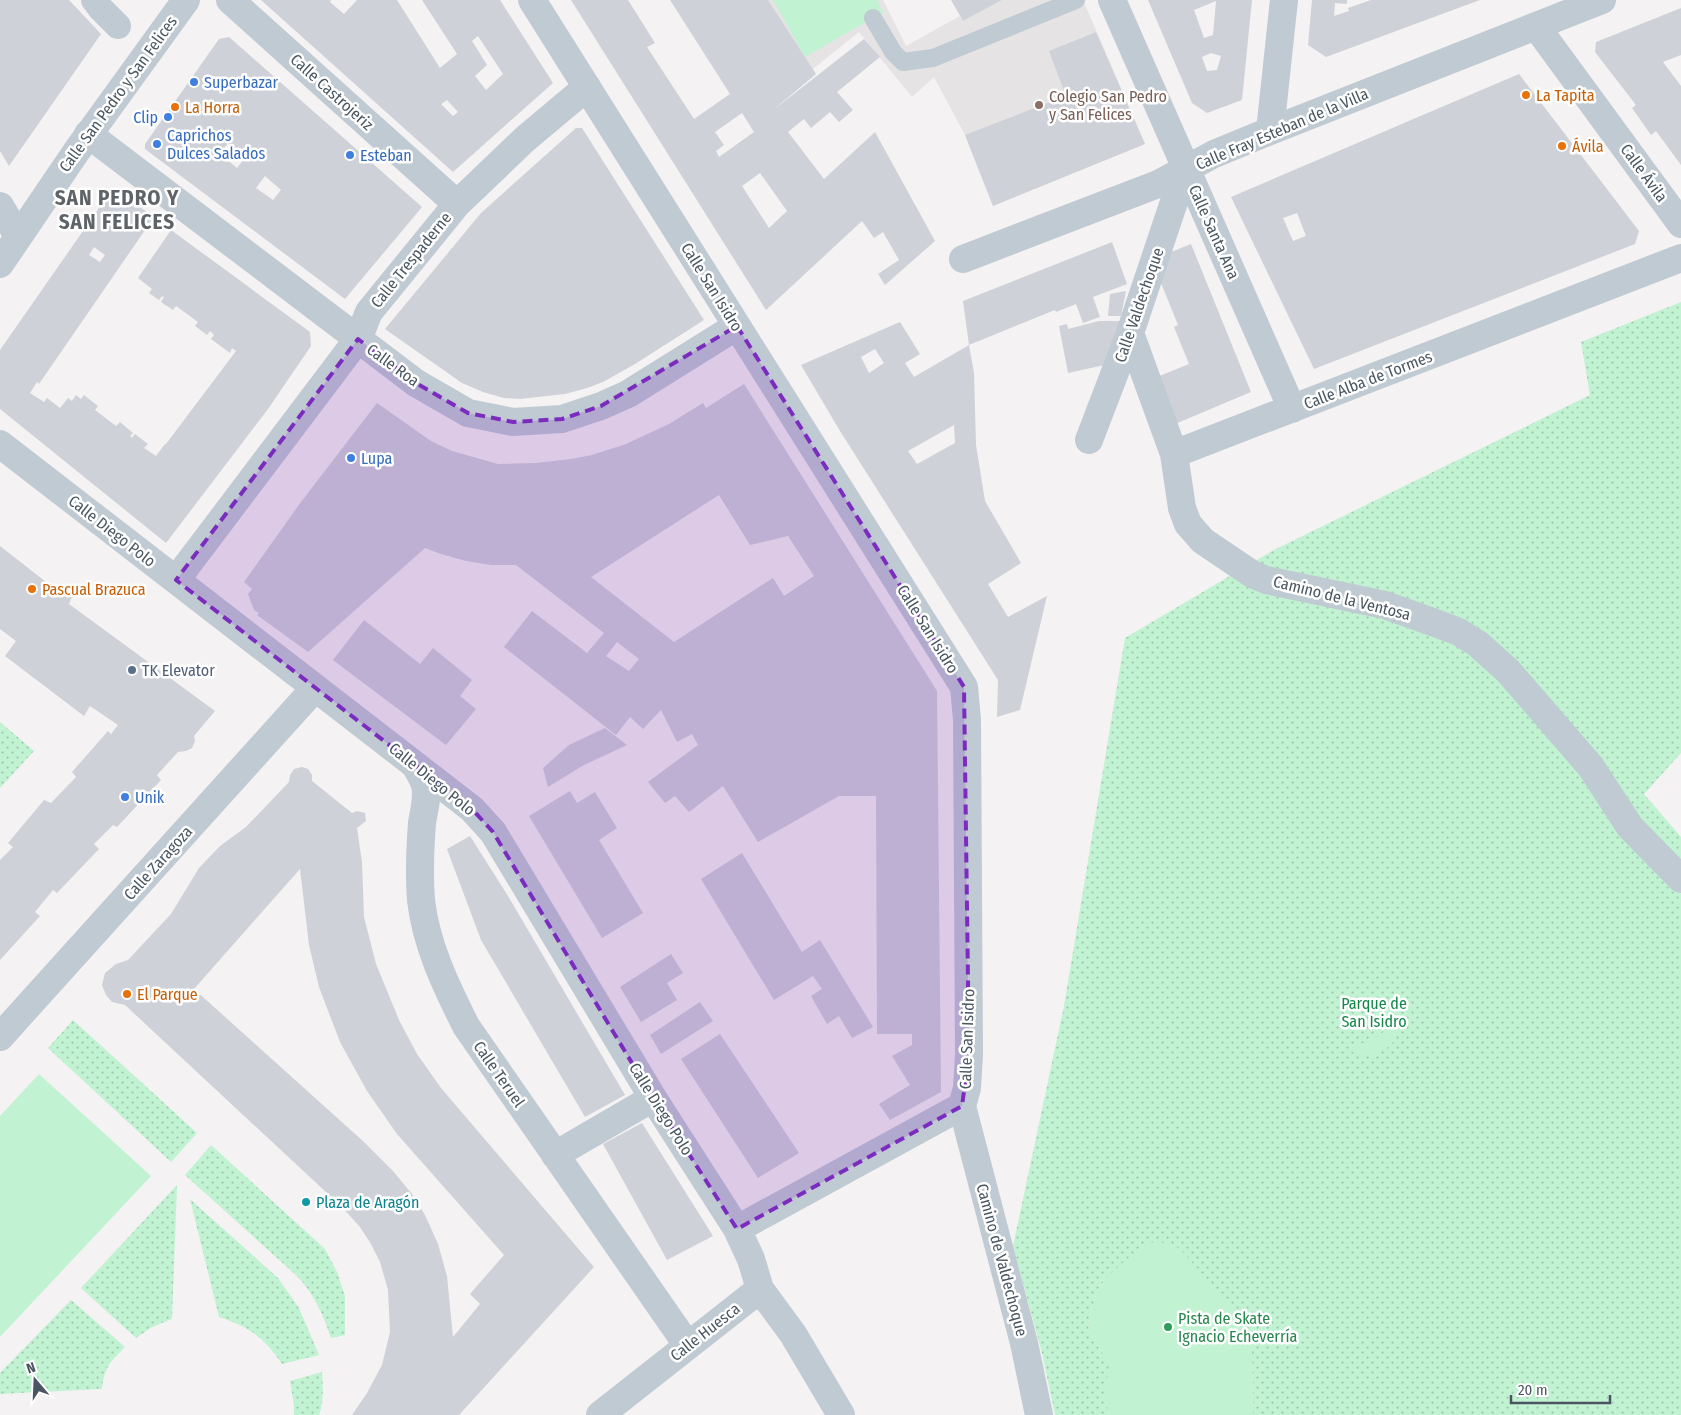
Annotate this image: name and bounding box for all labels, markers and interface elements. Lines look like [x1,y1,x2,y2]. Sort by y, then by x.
street label: Calle San Pedro y San Felices [55,12,181,176]
street label: Calle Castrojeriz [287,50,377,134]
place label: Superbazar [204,73,278,92]
marker: Superbazar [188,76,200,88]
street label: Calle Fray Esteban de la Villa [1193,84,1371,174]
place label: La Tapita [1536,86,1595,105]
place label: Colegio San Pedro y San Felices [1049,87,1167,124]
marker: La Tapita [1520,89,1532,101]
place label: La Horra [185,98,240,117]
marker: Colegio San Pedro y San Felices [1033,99,1045,111]
marker: La Horra [169,101,181,113]
place label: Clip [133,108,158,127]
marker: Clip [162,111,174,123]
place label: Caprichos Dulces Salados [167,126,265,163]
place label: Ávila [1572,137,1604,156]
marker: Caprichos Dulces Salados [151,138,163,150]
marker: Ávila [1556,140,1568,152]
street label: Calle Ávila [1617,140,1672,206]
place label: Esteban [360,146,412,165]
marker: Esteban [344,149,356,161]
street label: Calle Santa Ana [1185,182,1243,282]
district label: SAN PEDRO Y SAN FELICES [55,185,179,235]
street label: Calle Trespaderne [367,208,455,311]
street label: Calle San Isidro [677,239,747,335]
street label: Calle Valdechoque [1110,245,1168,365]
street label: Calle Roa [363,340,423,390]
street label: Calle Alba de Tormes [1301,347,1435,413]
place label: Lupa [361,449,393,468]
marker: Lupa [345,452,357,464]
street label: Calle Diego Polo [65,491,159,571]
street label: Camino de la Ventosa [1271,572,1413,624]
place label: Pascual Brazuca [42,580,146,599]
street label: Calle San Isidro [893,581,963,677]
marker: Pascual Brazuca [26,583,38,595]
place label: TK Elevator [142,661,215,680]
marker: TK Elevator [126,664,138,676]
street label: Calle Diego Polo [385,739,479,819]
place label: Unik [135,788,165,807]
marker: Unik [119,791,131,803]
street label: Calle Zaragoza [120,822,196,904]
place label: El Parque [137,985,198,1004]
marker: El Parque [121,988,133,1000]
street label: Calle San Isidro [956,988,978,1090]
park label: Parque de San Isidro [1341,994,1407,1031]
street label: Calle Teruel [469,1037,529,1111]
street label: Calle Diego Polo [625,1059,697,1159]
street label: Camino de Valdechoque [972,1182,1032,1339]
place label: Plaza de Aragón [316,1193,419,1212]
marker: Plaza de Aragón [300,1196,312,1208]
street label: Calle Huesca [666,1299,744,1365]
place label: Pista de Skate Ignacio Echeverría [1178,1309,1298,1346]
marker: Pista de Skate Ignacio Echeverría [1162,1321,1174,1333]
north arrow [10,1355,60,1405]
text: N [24,1359,38,1378]
scale bar [1511,1372,1610,1404]
text: 20 m [1518,1381,1548,1399]

